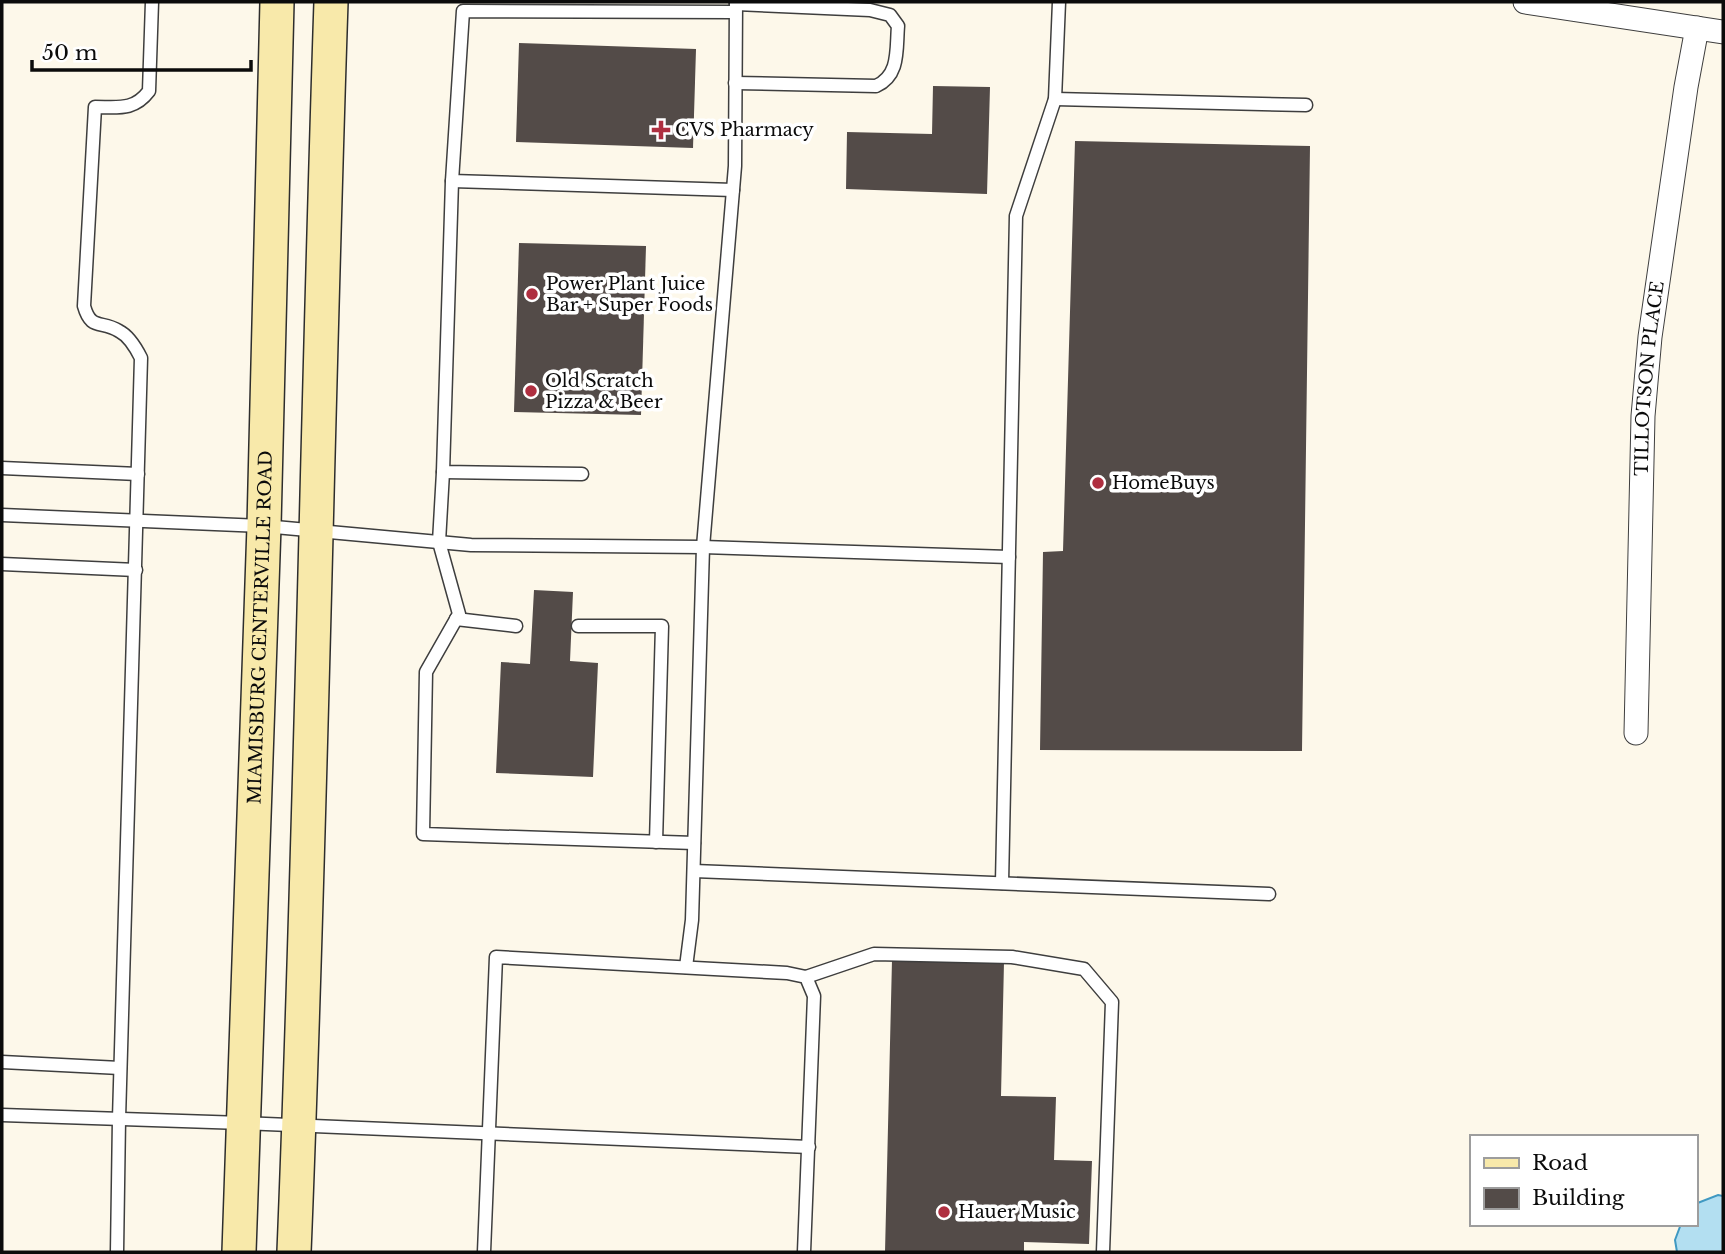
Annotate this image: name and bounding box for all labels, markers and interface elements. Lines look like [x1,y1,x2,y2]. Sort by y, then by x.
scale bar [32,28,250,72]
text: 50 m [42,40,98,66]
place label: CVS Pharmacy [675,119,814,141]
marker: CVS Pharmacy [653,122,669,138]
place label: Power Plant Juice Bar + Super Foods [546,273,713,316]
street label: TILLOTSON PLACE [1631,280,1669,476]
marker: Power Plant Juice Bar + Super Foods [524,286,540,302]
place label: Old Scratch Pizza & Beer [545,370,663,413]
marker: Old Scratch Pizza & Beer [523,383,539,399]
street label: MIAMISBURG CENTERVILLE ROAD [243,450,277,805]
place label: HomeBuys [1112,472,1215,494]
marker: HomeBuys [1090,475,1106,491]
legend [1470,1135,1697,1226]
text: Road [1532,1150,1588,1176]
text: Building [1532,1185,1625,1211]
place label: Hauer Music [958,1201,1076,1223]
marker: Hauer Music [936,1204,952,1220]

